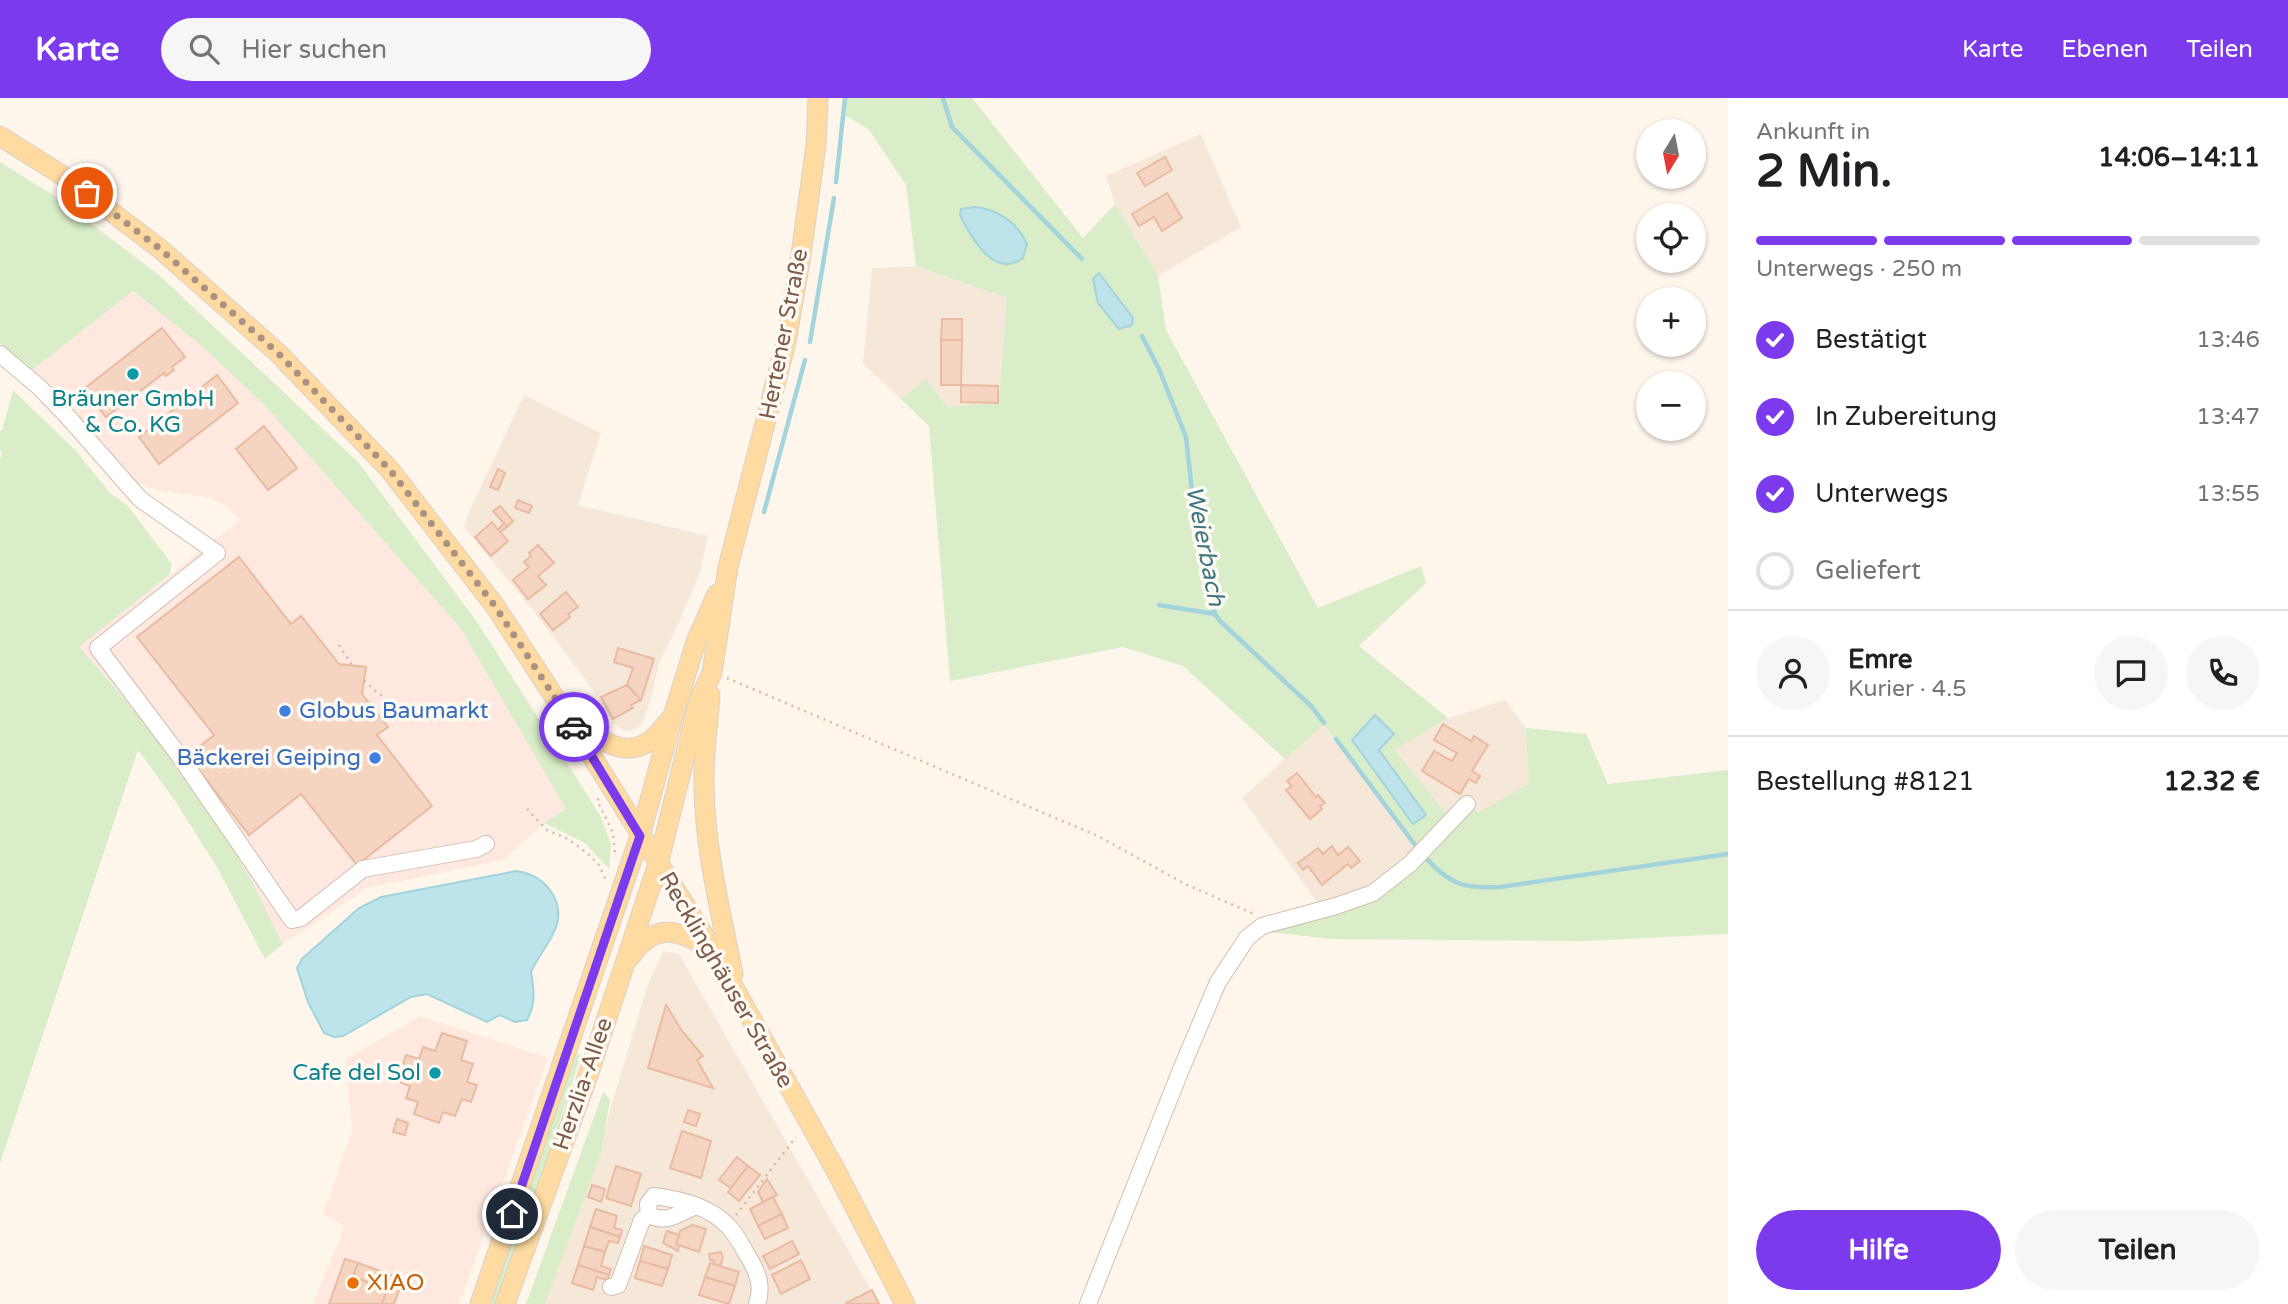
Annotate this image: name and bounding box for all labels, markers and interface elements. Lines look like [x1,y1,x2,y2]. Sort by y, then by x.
search box [161,18,651,81]
text: Karte [35,30,119,69]
icon: search [185,30,223,68]
text: Hier suchen [241,34,387,65]
text: Karte [1962,35,2023,64]
text: Ebenen [2061,35,2148,64]
text: Teilen [2186,35,2253,64]
text: Ankunft in [1756,118,1870,146]
north arrow [1636,119,1706,189]
map controls [1636,119,1706,441]
text: 14:06–14:11 [2098,142,2260,173]
text: 2 Min. [1756,144,1892,199]
pin [57,163,117,223]
icon: bag [68,174,106,212]
button: locate [1636,203,1706,273]
street label: Hertener Straße [754,246,814,422]
text: Unterwegs · 250 m [1756,255,1962,283]
button: + [1636,287,1706,357]
icon: check [1756,321,1794,359]
text: Bestätigt [1815,324,1927,355]
text: 13:46 [2196,326,2260,354]
marker: Bräuner GmbH & Co. KG [125,366,141,382]
button: − [1636,371,1706,441]
place label: Bräuner GmbH & Co. KG [51,385,215,439]
icon: check [1756,398,1794,436]
text: In Zubereitung [1815,401,1997,432]
text: 13:47 [2196,403,2260,431]
icon: check [1756,475,1794,513]
text: Unterwegs [1815,478,1948,509]
text: 13:55 [2196,480,2260,508]
water label: Weierbach [1179,484,1231,610]
text: Geliefert [1815,555,1921,586]
button: person [1756,636,1830,710]
button: chat [2094,636,2168,710]
button: phone [2186,636,2260,710]
text: Emre [1848,644,1913,675]
text: Kurier · 4.5 [1848,675,1967,703]
courier [539,692,609,762]
place label: Globus Baumarkt [299,697,489,725]
marker: Globus Baumarkt [277,703,293,719]
icon: car [555,708,593,746]
place label: Bäckerei Geiping [176,744,361,772]
marker: Bäckerei Geiping [367,750,383,766]
text: Bestellung #8121 [1756,766,1974,797]
text: 12.32 € [2163,766,2260,797]
street label: Recklinghäuser Straße [653,867,799,1093]
street label: Herzlia-Allee [547,1014,619,1154]
place label: Cafe del Sol [292,1059,421,1087]
marker: Cafe del Sol [427,1065,443,1081]
pin [482,1184,542,1244]
icon: home [493,1195,531,1233]
button: Hilfe [1756,1210,2001,1290]
button: Teilen [2015,1210,2260,1290]
place label: XIAO [367,1269,425,1297]
marker: XIAO [345,1275,361,1291]

